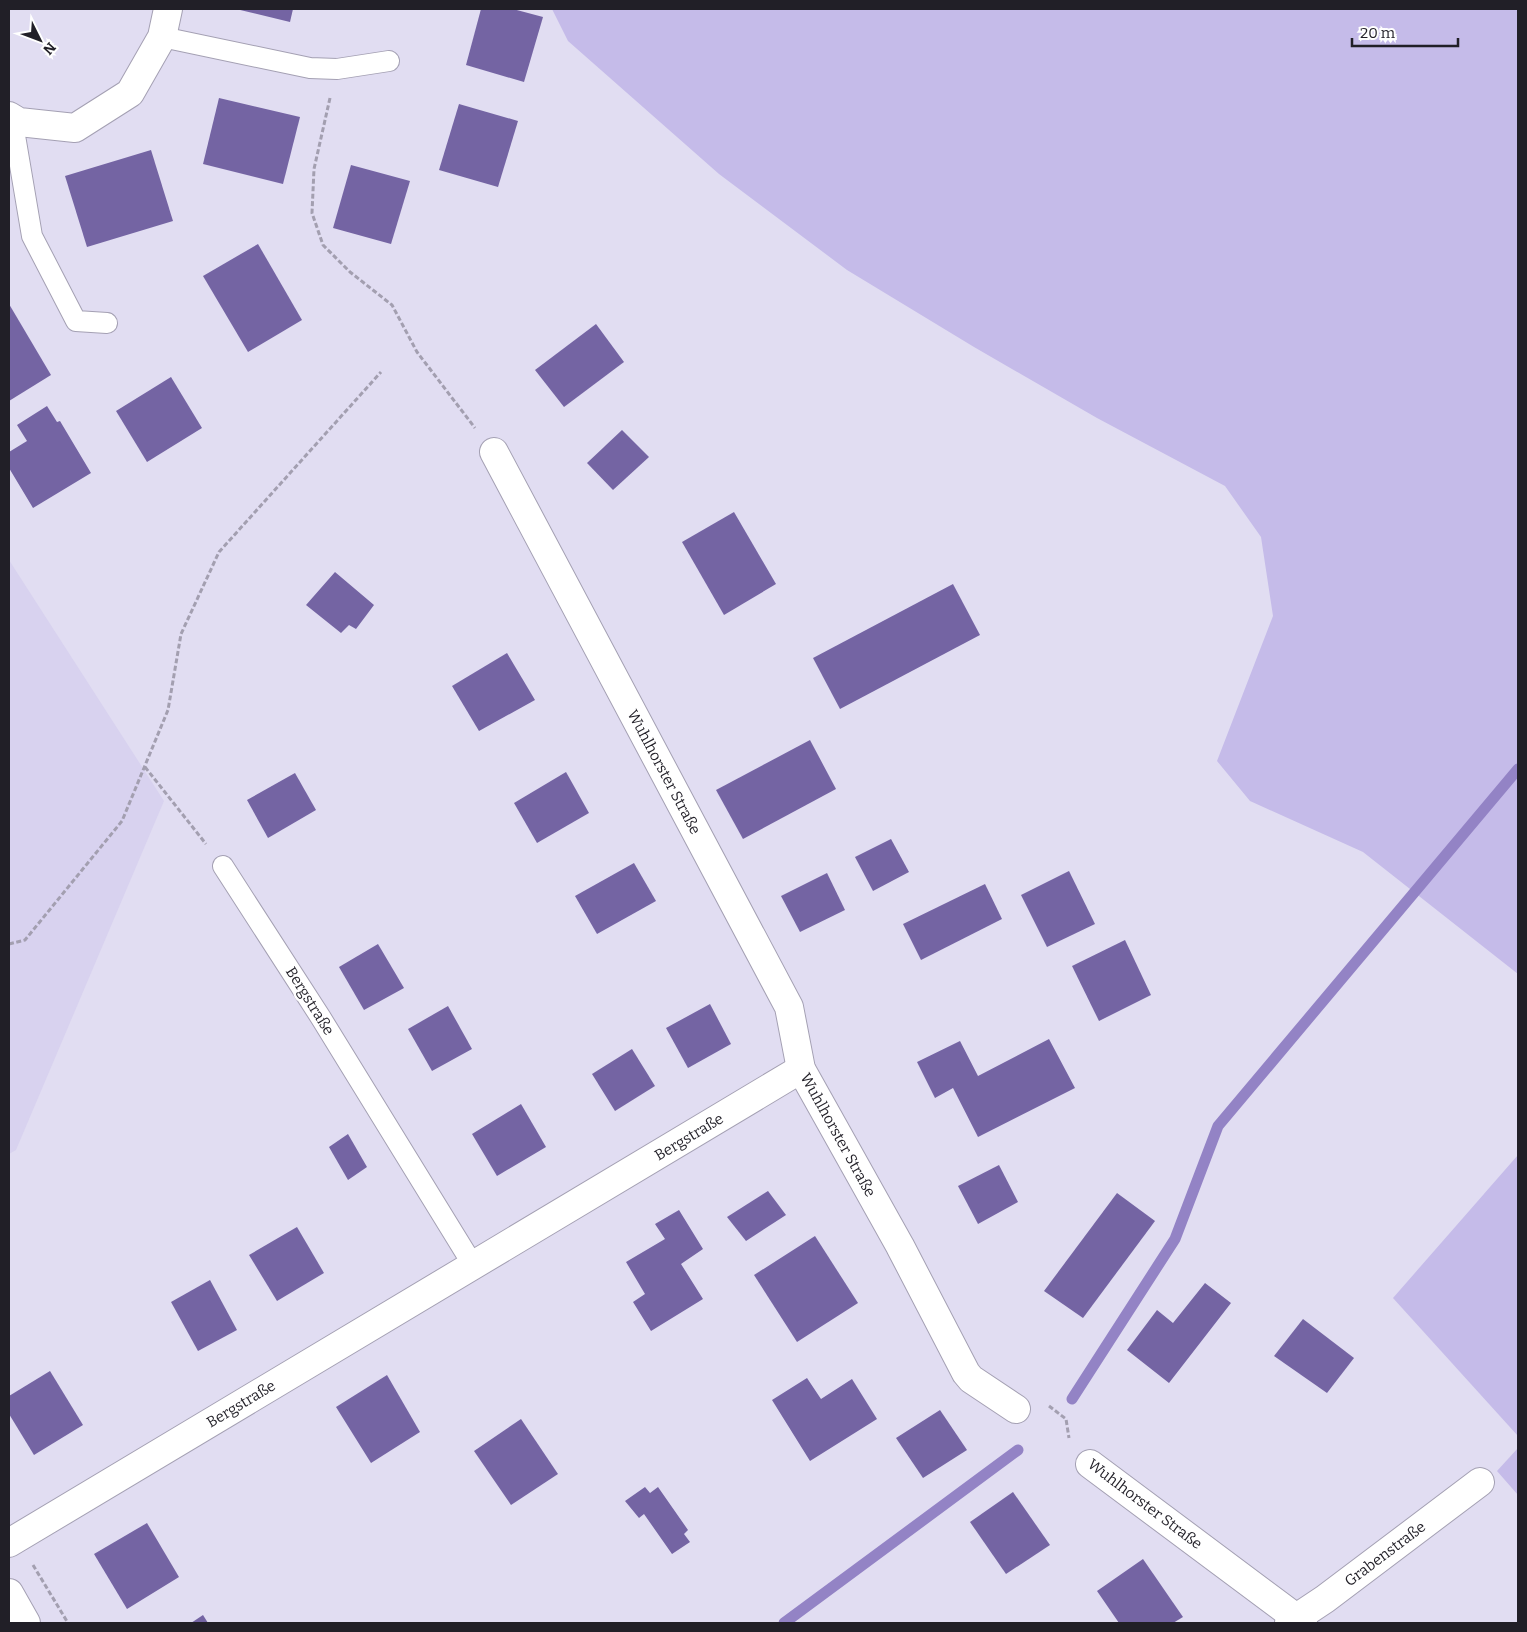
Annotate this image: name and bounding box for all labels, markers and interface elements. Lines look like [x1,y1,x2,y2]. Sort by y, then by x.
north arrow [15,15,65,65]
scale bar [1352,15,1458,47]
text: 20 m [1360,24,1396,42]
text: N [39,39,59,58]
street label: Wuhlhorster Straße [624,707,704,837]
street label: Bergstraße [282,964,338,1038]
street label: Wuhlhorster Straße [797,1070,879,1200]
street label: Bergstraße [651,1109,727,1165]
street label: Bergstraße [203,1376,279,1432]
street label: Wuhlhorster Straße [1084,1455,1206,1553]
street label: Grabenstraße [1341,1518,1429,1590]

